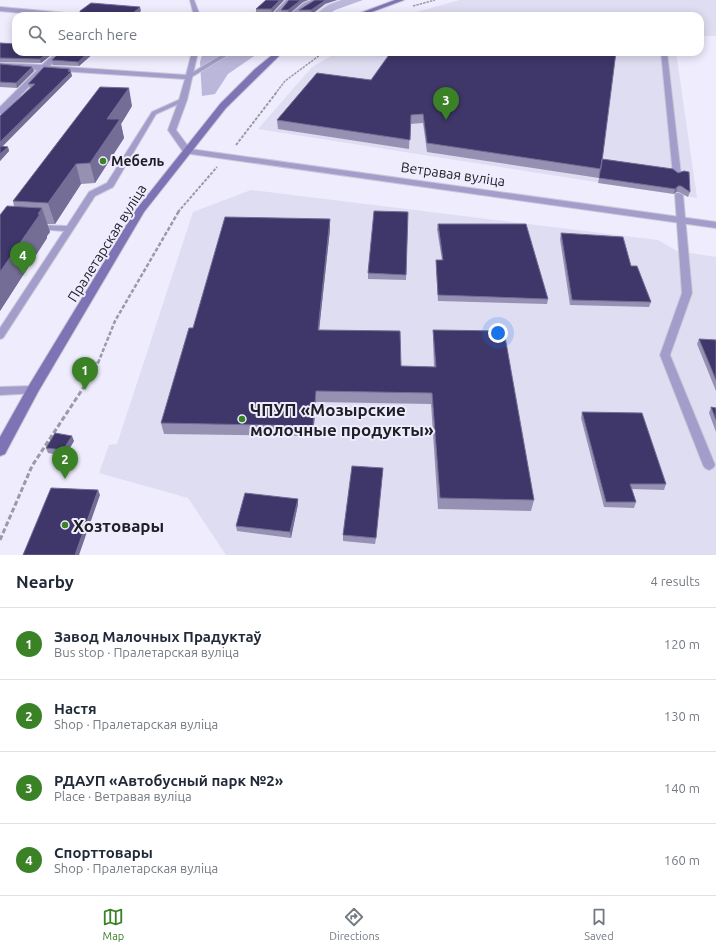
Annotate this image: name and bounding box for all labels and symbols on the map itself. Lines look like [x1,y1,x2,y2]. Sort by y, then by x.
pin: 3 [433,87,459,120]
place label: Мебель [111,153,165,169]
marker: Мебель [98,156,108,166]
street label: Ветравая вуліца [400,159,506,189]
street label: Пралетарская вуліца [64,181,150,305]
pin: 4 [10,242,36,275]
your location [488,323,508,343]
pin: 1 [72,357,98,390]
place label: ЧПУП «Мозырские молочные продукты» [250,400,434,439]
marker: ЧПУП «Мозырские молочные продукты» [237,414,247,424]
pin: 2 [52,446,78,479]
place label: Хозтовары [73,516,164,535]
marker: Хозтовары [60,520,70,530]

